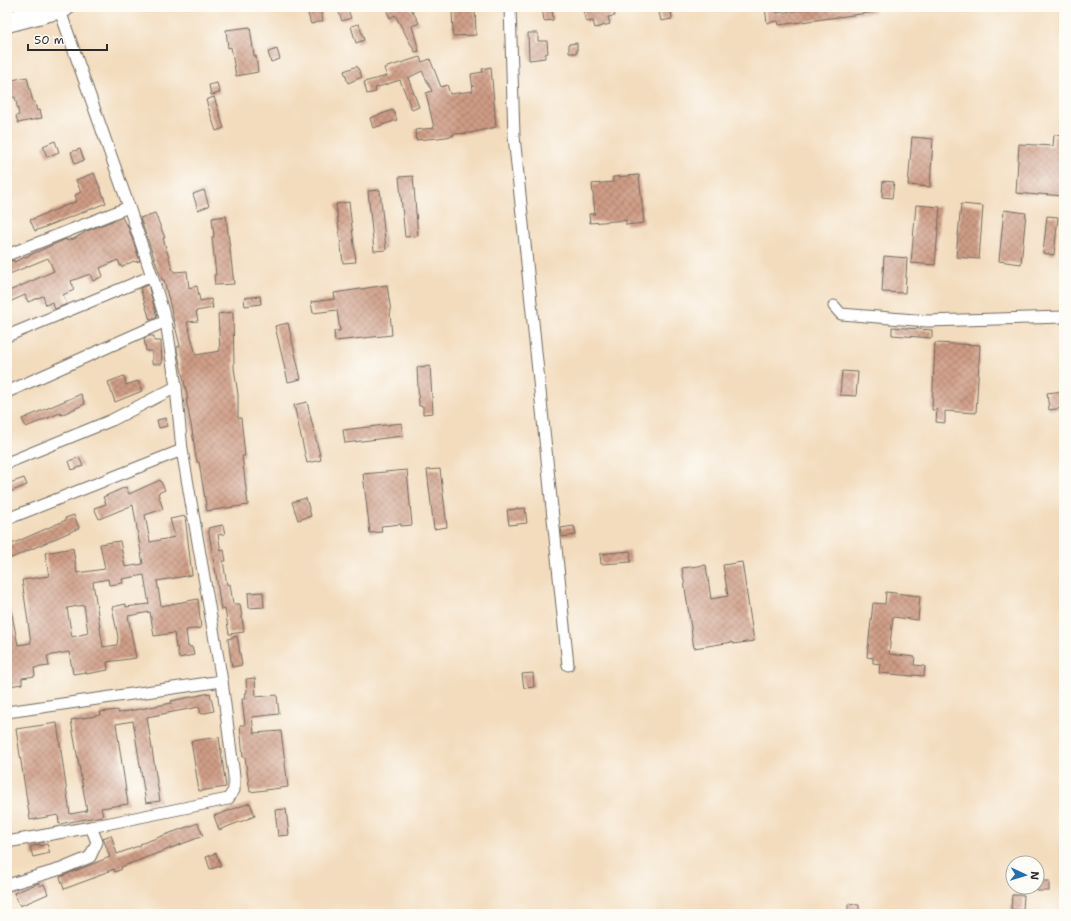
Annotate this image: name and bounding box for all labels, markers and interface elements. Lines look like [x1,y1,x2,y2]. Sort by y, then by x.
scale bar [28,26,107,52]
text: 50 m [34,32,64,48]
north arrow [1005,855,1045,895]
text: N [1027,871,1042,881]

